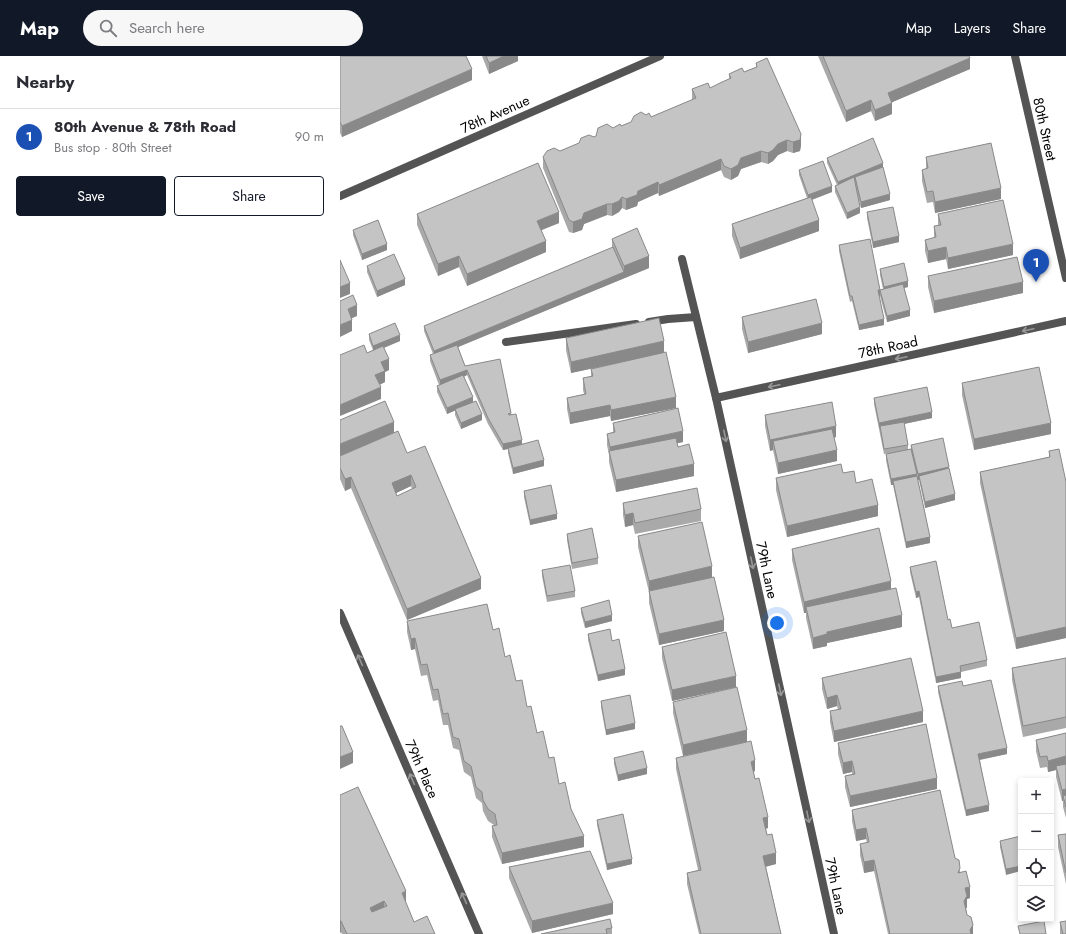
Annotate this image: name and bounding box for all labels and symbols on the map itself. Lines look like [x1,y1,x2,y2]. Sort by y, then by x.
street label: 78th Avenue [457,90,533,138]
street label: 80th Street [1028,95,1062,163]
pin: 1 [1023,249,1049,282]
one-way arrow [1022,326,1035,334]
street label: 78th Road [857,331,919,363]
one-way arrow [895,354,908,362]
one-way arrow [768,382,781,390]
one-way arrow [721,429,729,442]
street label: 79th Lane [751,540,783,600]
one-way arrow [749,556,757,569]
your location [767,613,787,633]
one-way arrow [356,654,363,666]
one-way arrow [777,683,785,696]
street label: 79th Place [400,737,444,801]
one-way arrow [408,773,415,785]
one-way arrow [805,810,813,823]
street label: 79th Lane [820,856,852,916]
one-way arrow [460,893,467,905]

